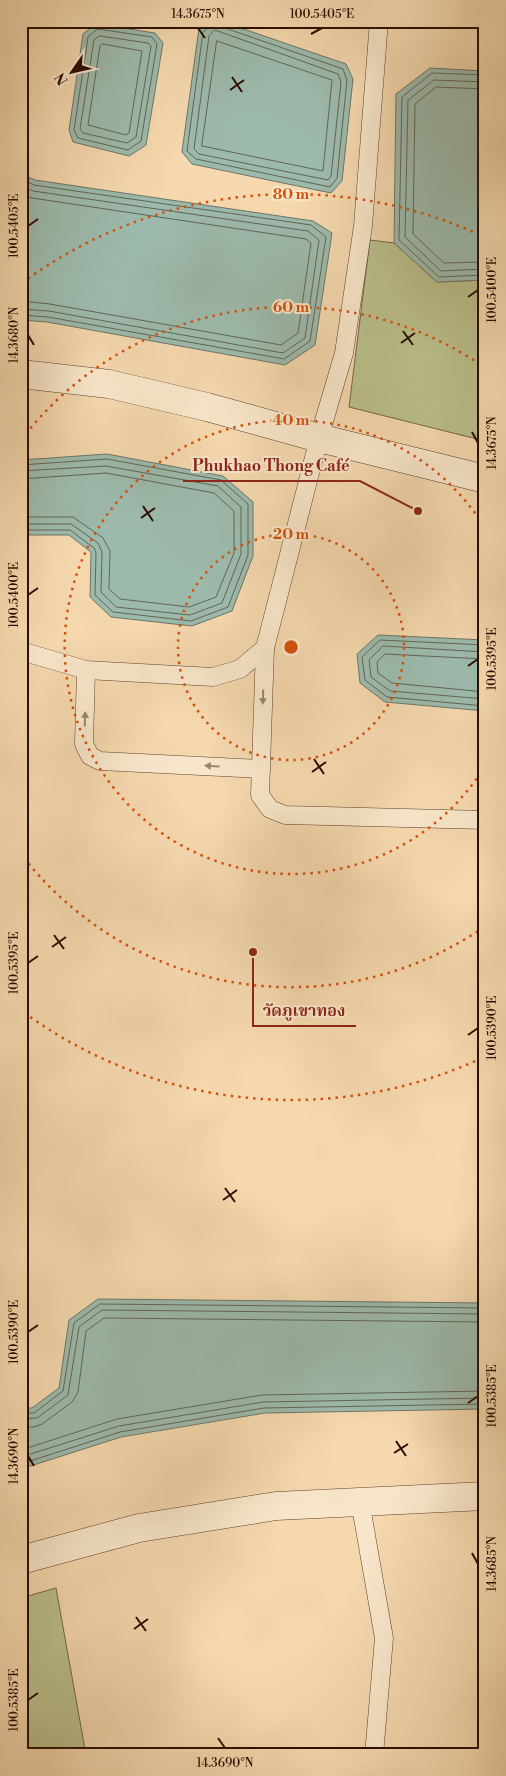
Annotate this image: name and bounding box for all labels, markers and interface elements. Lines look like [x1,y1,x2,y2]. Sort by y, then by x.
text: 14.3675°N [171,7,225,22]
text: 100.5405°E [290,7,354,22]
north arrow [48,48,98,98]
text: N [51,69,73,88]
text: 80 m [273,185,310,204]
text: 100.5405°E [7,194,22,258]
text: 100.5400°E [485,257,500,323]
text: 60 m [273,298,310,317]
text: 14.3680°N [7,306,22,364]
text: 40 m [272,411,310,430]
text: 14.3675°N [485,416,500,470]
callout: Phukhao Thong Café [183,450,360,481]
text: Phukhao Thong Café [192,456,350,476]
text: 20 m [273,525,310,544]
text: 100.5400°E [7,562,22,628]
text: 100.5395°E [485,627,500,691]
centre of rings [282,638,300,656]
one-way arrow [259,689,267,705]
one-way arrow [81,710,89,726]
one-way arrow [204,762,220,770]
text: 100.5395°E [7,931,22,995]
callout: วัดภูเขาทอง [253,995,356,1026]
text: 100.5390°E [485,996,500,1060]
text: วัดภูเขาทอง [263,1001,345,1021]
text: 100.5390°E [7,1300,22,1364]
text: 100.5385°E [485,1364,500,1428]
text: 14.3690°N [7,1427,22,1484]
text: 14.3685°N [485,1536,500,1592]
text: 100.5385°E [7,1668,22,1732]
text: 14.3690°N [197,1756,254,1771]

